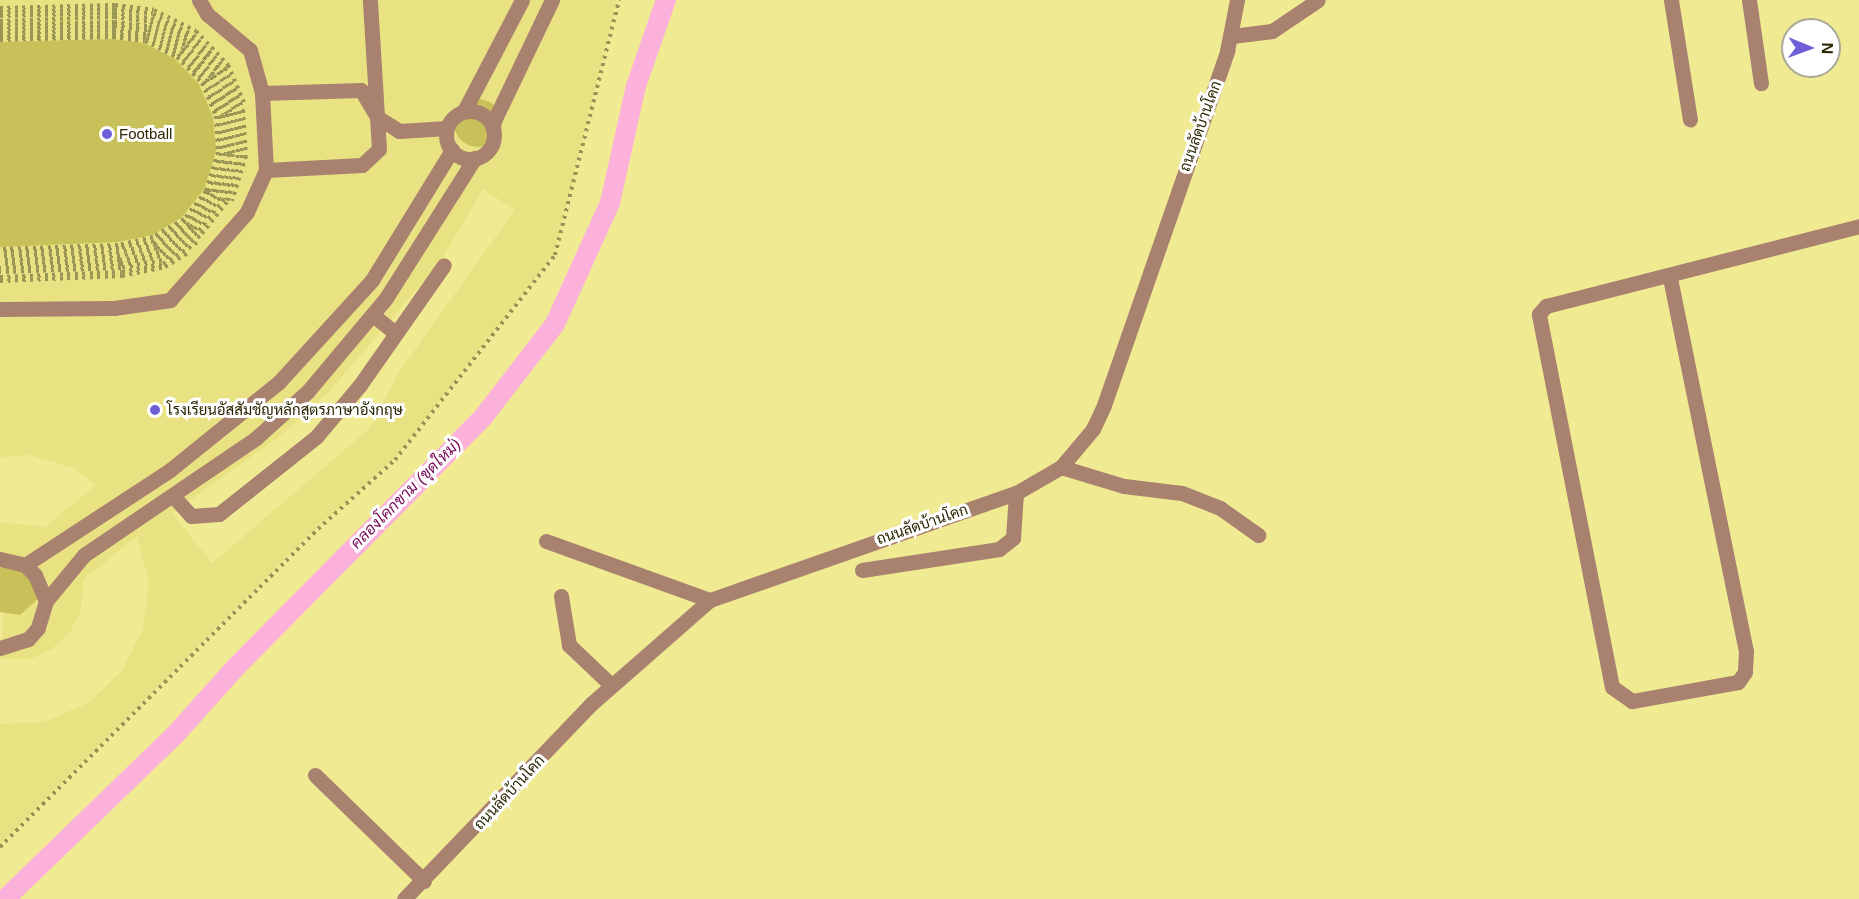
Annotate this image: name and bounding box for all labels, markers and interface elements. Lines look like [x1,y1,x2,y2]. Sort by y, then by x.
north arrow [1781,18,1841,78]
text: N [1819,42,1836,54]
street label: ถนนลัดบ้านโคก [1175,78,1225,174]
place label: Football [119,125,172,143]
marker: Football [100,127,114,141]
place label: โรงเรียนอัสสัมชัญหลักสูตรภาษาอังกฤษ [167,401,403,419]
marker: โรงเรียนอัสสัมชัญหลักสูตรภาษาอังกฤษ [148,403,162,417]
water label: คลองโคกขาม (ขุดใหม่) [347,435,465,553]
street label: ถนนลัดบ้านโคก [874,500,970,548]
street label: ถนนลัดบ้านโคก [470,751,548,833]

